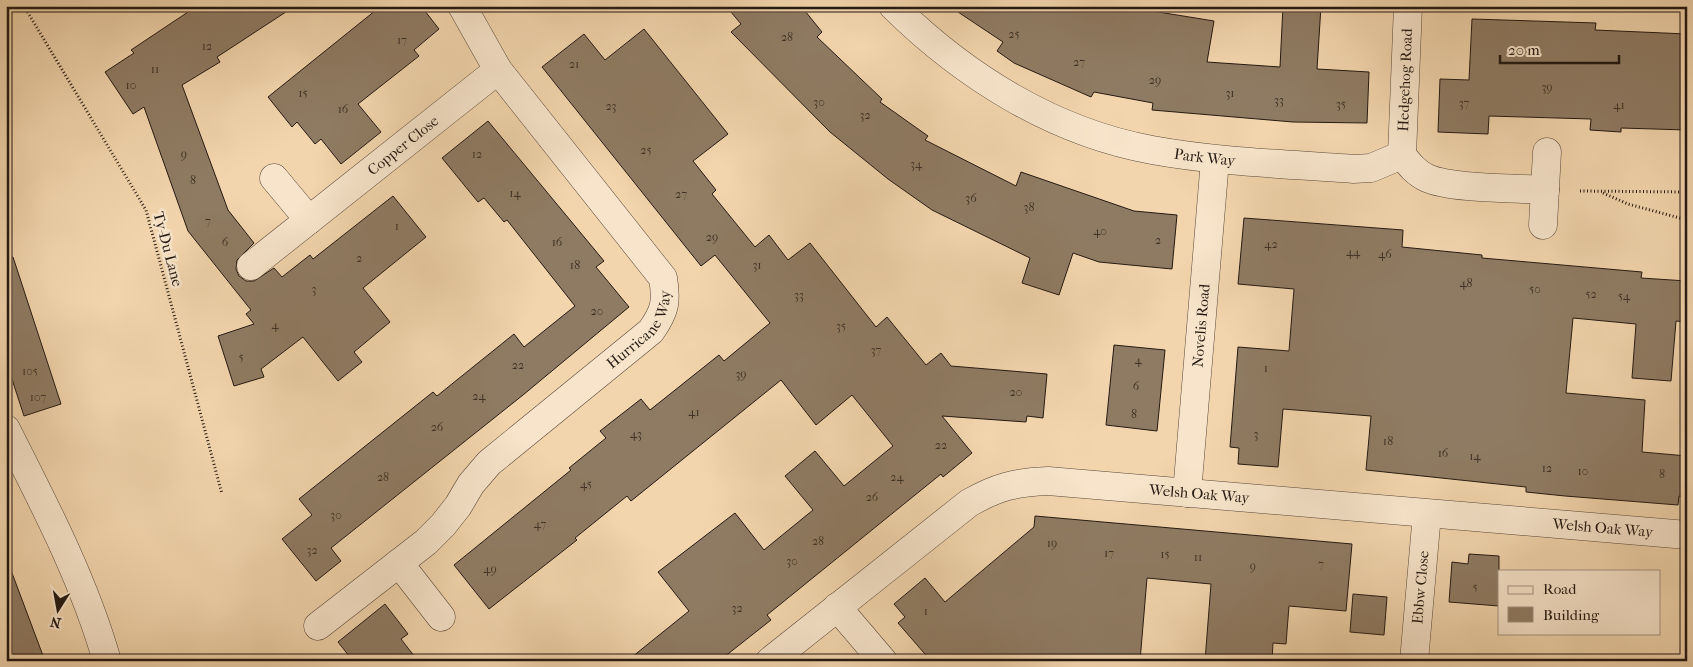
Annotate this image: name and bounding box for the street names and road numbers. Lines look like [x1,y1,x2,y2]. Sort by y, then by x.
street label: Hedgehog Road [1394,27,1416,132]
street label: Copper Close [364,111,443,179]
street label: Park Way [1173,145,1237,170]
street label: Ty-Du Lane [149,210,187,289]
street label: Novelis Road [1189,282,1214,368]
street label: Hurricane Way [603,289,674,372]
street label: Welsh Oak Way [1147,481,1251,507]
street label: Welsh Oak Way [1551,515,1655,541]
street label: Ebbw Close [1408,549,1433,625]

